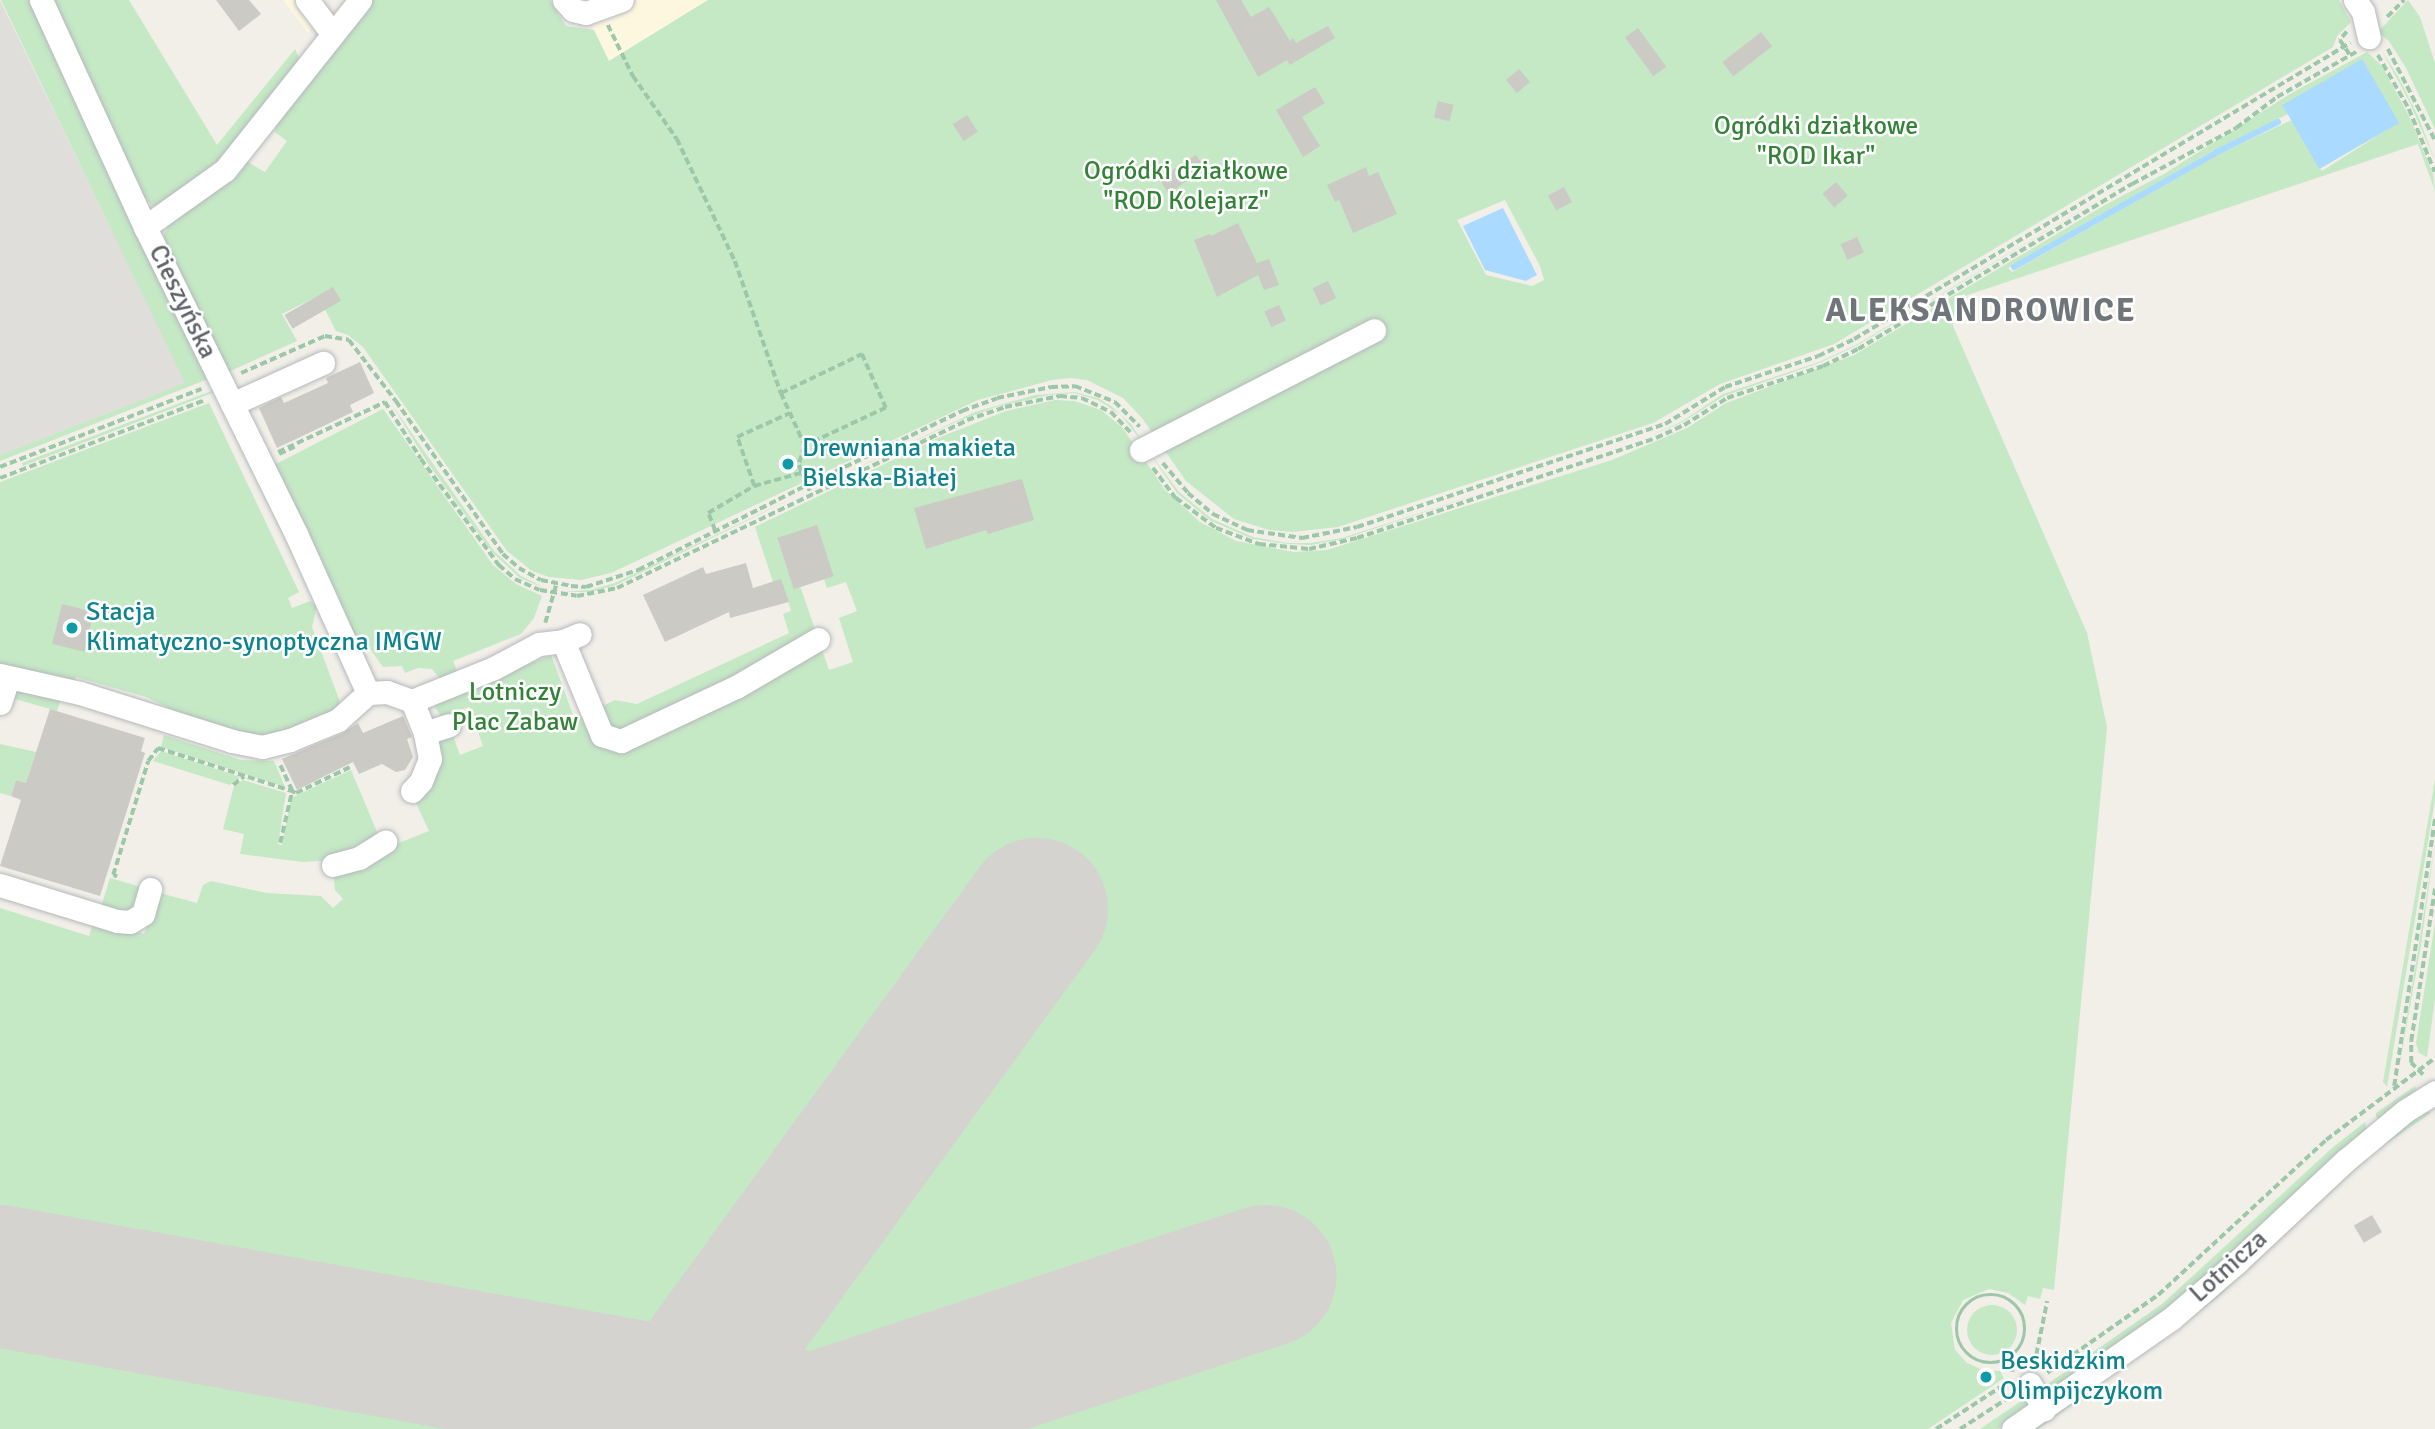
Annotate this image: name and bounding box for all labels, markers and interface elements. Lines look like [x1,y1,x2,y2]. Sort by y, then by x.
park label: Ogródki działkowe "ROD Ikar" [1714,111,1918,172]
park label: Ogródki działkowe "ROD Kolejarz" [1084,156,1288,218]
street label: Cieszyńska [141,240,223,364]
district label: ALEKSANDROWICE [1827,291,2135,331]
place label: Drewniana makieta Bielska-Białej [802,433,1016,494]
marker: Drewniana makieta Bielska-Białej [780,456,796,472]
place label: Stacja Klimatyczno-synoptyczna IMGW [86,597,442,658]
marker: Stacja Klimatyczno-synoptyczna IMGW [64,620,80,636]
park label: Lotniczy Plac Zabaw [452,677,578,738]
street label: Lotnicza [2184,1224,2274,1310]
place label: Beskidzkim Olimpijczykom [2000,1346,2163,1408]
marker: Beskidzkim Olimpijczykom [1978,1369,1994,1385]

